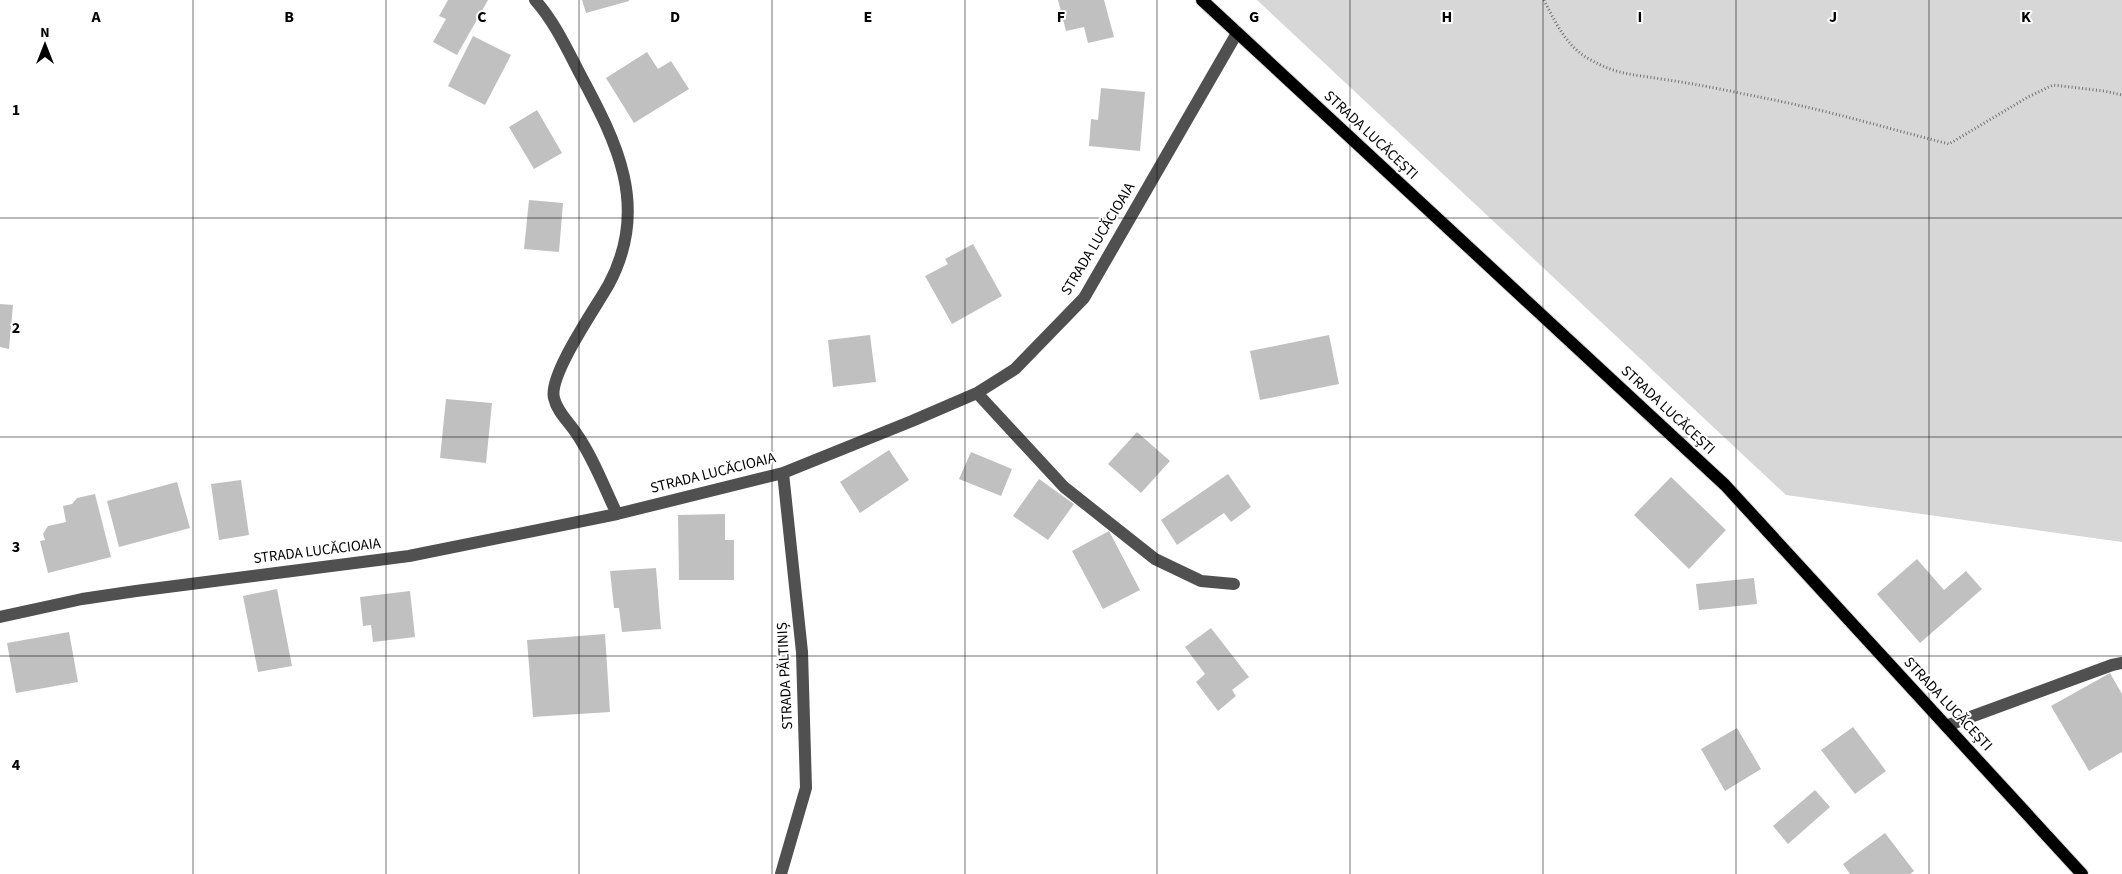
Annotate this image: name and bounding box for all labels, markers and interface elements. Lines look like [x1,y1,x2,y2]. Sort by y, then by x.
text: A [90,6,101,28]
text: B [284,6,294,28]
text: C [477,6,487,28]
text: D [670,6,680,28]
text: E [864,6,872,28]
text: F [1057,6,1065,28]
text: G [1249,6,1259,28]
text: H [1442,6,1452,28]
text: I [1638,6,1642,28]
text: J [1829,6,1837,28]
text: K [2021,6,2031,28]
north arrow [20,20,70,70]
text: N [40,23,50,43]
street label: STRADA LUCĂCEȘTI [1319,86,1423,184]
text: 1 [12,99,20,121]
street label: STRADA LUCĂCIOAIA [1056,178,1140,299]
text: 2 [12,317,20,339]
street label: STRADA LUCĂCEȘTI [1616,361,1720,459]
street label: STRADA LUCĂCIOAIA [648,447,779,499]
street label: STRADA LUCĂCIOAIA [252,533,383,569]
text: 3 [12,536,20,558]
street label: STRADA PĂLTINIȘ [772,622,798,730]
street label: STRADA LUCĂCEȘTI [1899,652,1997,756]
text: 4 [12,754,21,776]

